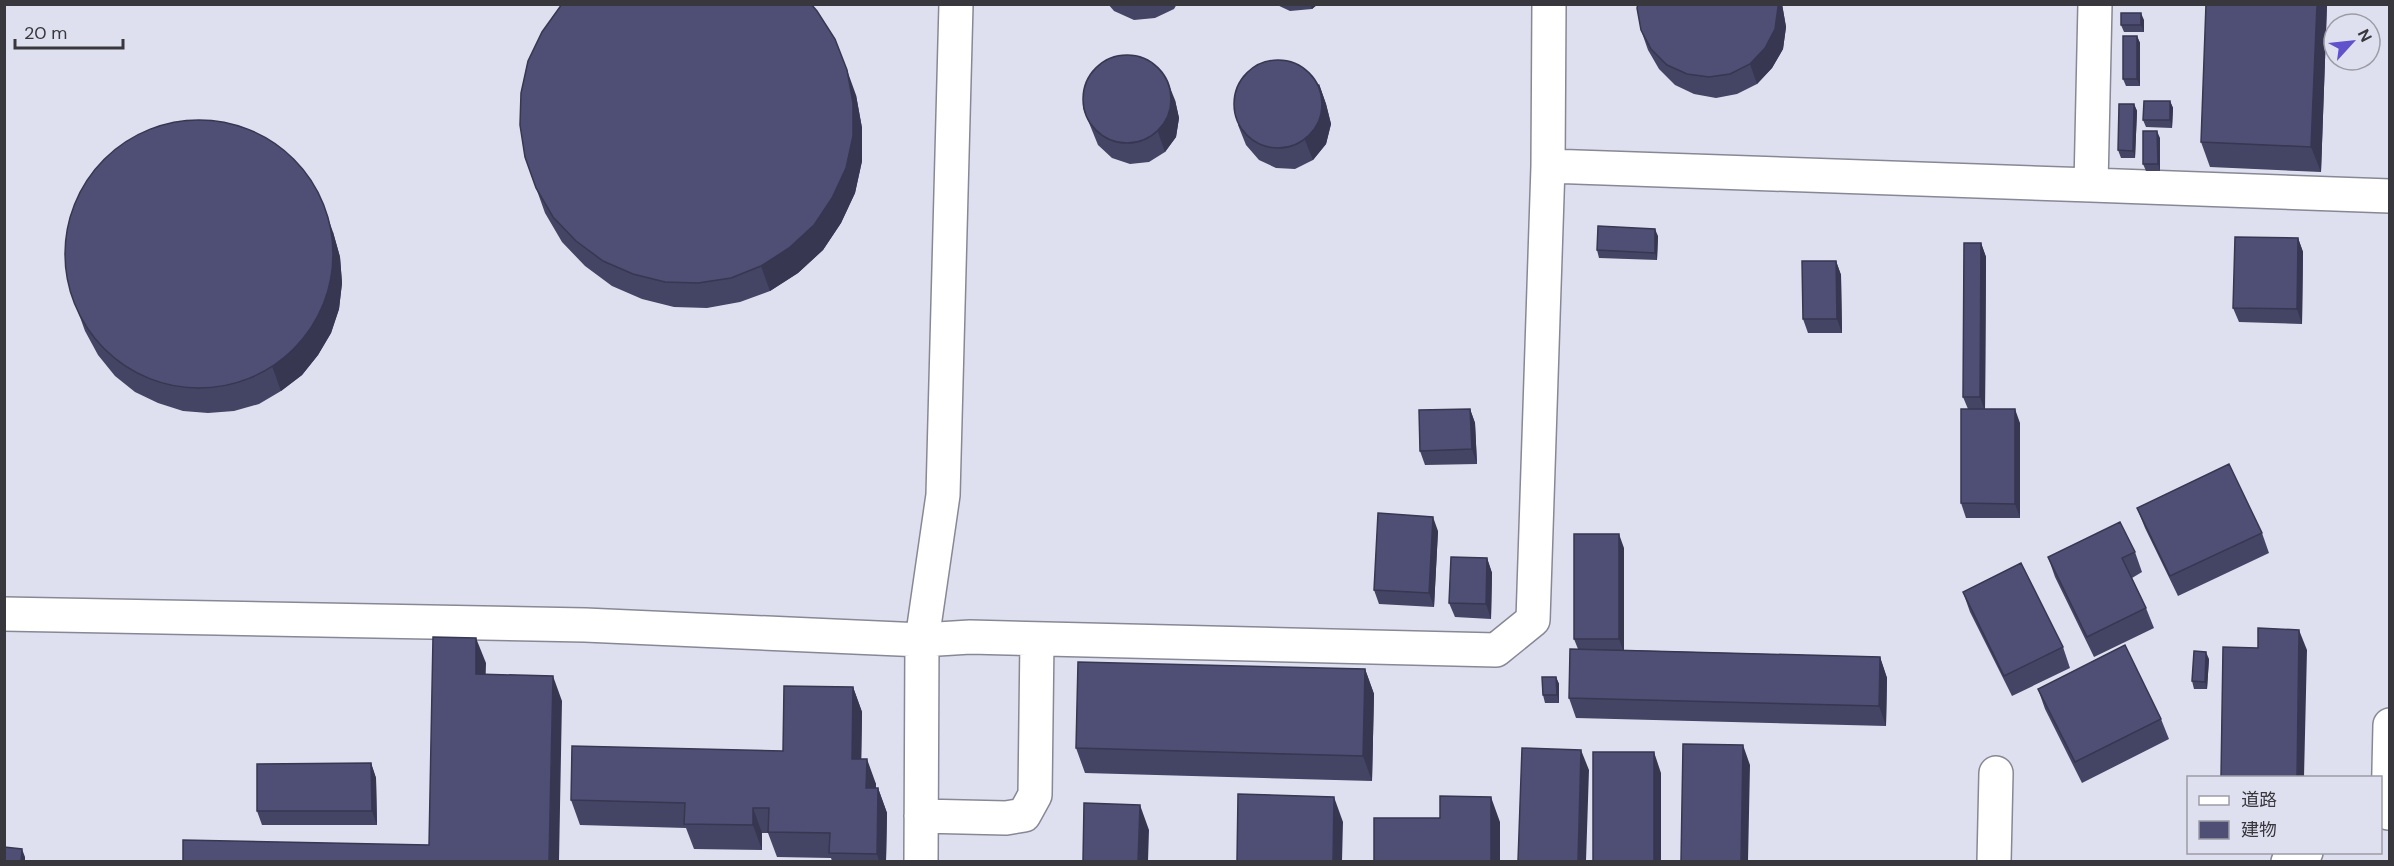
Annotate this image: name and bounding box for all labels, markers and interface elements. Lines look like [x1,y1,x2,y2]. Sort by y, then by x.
scale bar [15,12,123,50]
north arrow [2322,12,2382,72]
text: 20 m [24,21,67,45]
text: N [2353,25,2377,45]
legend [2187,776,2382,854]
text: 道路 [2241,788,2277,812]
text: 建物 [2241,818,2277,842]

